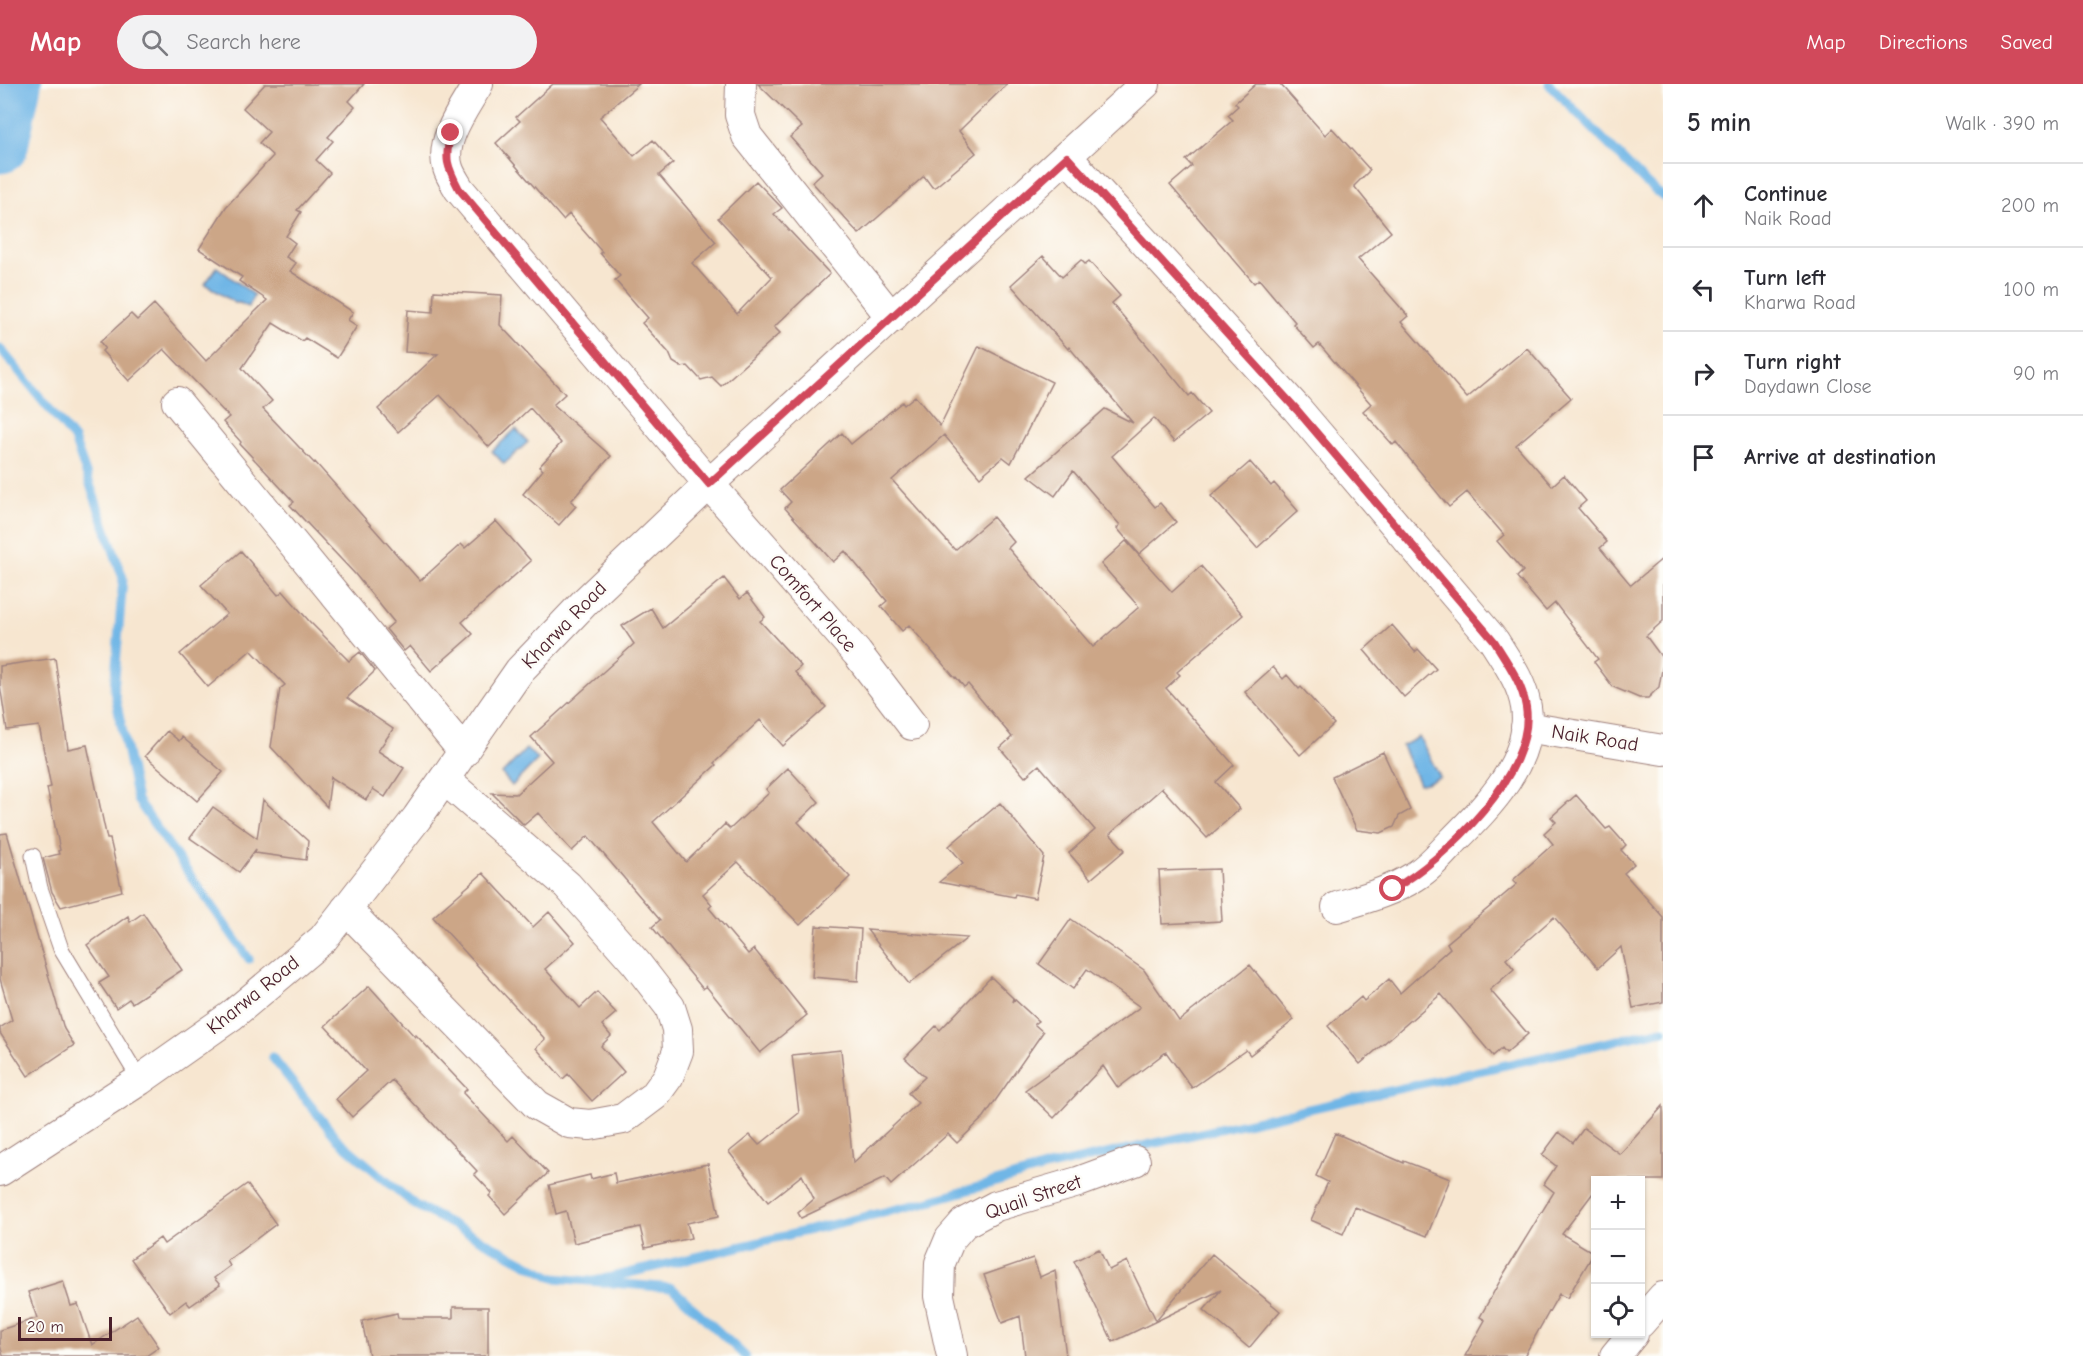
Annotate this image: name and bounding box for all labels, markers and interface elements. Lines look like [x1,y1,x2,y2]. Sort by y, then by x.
search box [117,15,537,69]
text: Map [30,26,81,58]
icon: search [138,26,171,59]
text: Search here [186,29,301,55]
text: Map [1806,30,1846,54]
text: Directions [1879,30,1968,54]
text: Saved [2001,30,2053,54]
text: 5 min [1687,108,1751,138]
text: Walk · 390 m [1946,112,2059,135]
route end [437,119,463,145]
text: Continue [1744,181,1827,207]
icon: ahead [1687,189,1720,222]
text: 200 m [2001,194,2059,217]
text: Naik Road [1744,207,1832,230]
text: Turn left [1744,265,1826,291]
icon: left [1687,273,1720,306]
text: 100 m [2004,278,2059,301]
text: Kharwa Road [1744,291,1856,314]
text: Turn right [1744,349,1841,375]
icon: right [1687,357,1720,390]
text: 90 m [2013,362,2059,385]
text: Daydawn Close [1744,375,1872,398]
icon: arrive [1687,441,1720,474]
text: Arrive at destination [1744,444,1936,470]
street label: Comfort Place [765,550,861,656]
street label: Kharwa Road [517,577,611,673]
street label: Naik Road [1550,720,1640,756]
route start [1379,875,1405,901]
street label: Kharwa Road [202,951,304,1039]
street label: Quail Street [982,1169,1085,1224]
map controls [1591,1176,1645,1338]
button: + [1591,1176,1645,1230]
button: − [1591,1230,1645,1284]
button: locate [1591,1284,1645,1338]
scale bar [18,1314,112,1342]
text: 20 m [27,1318,64,1336]

